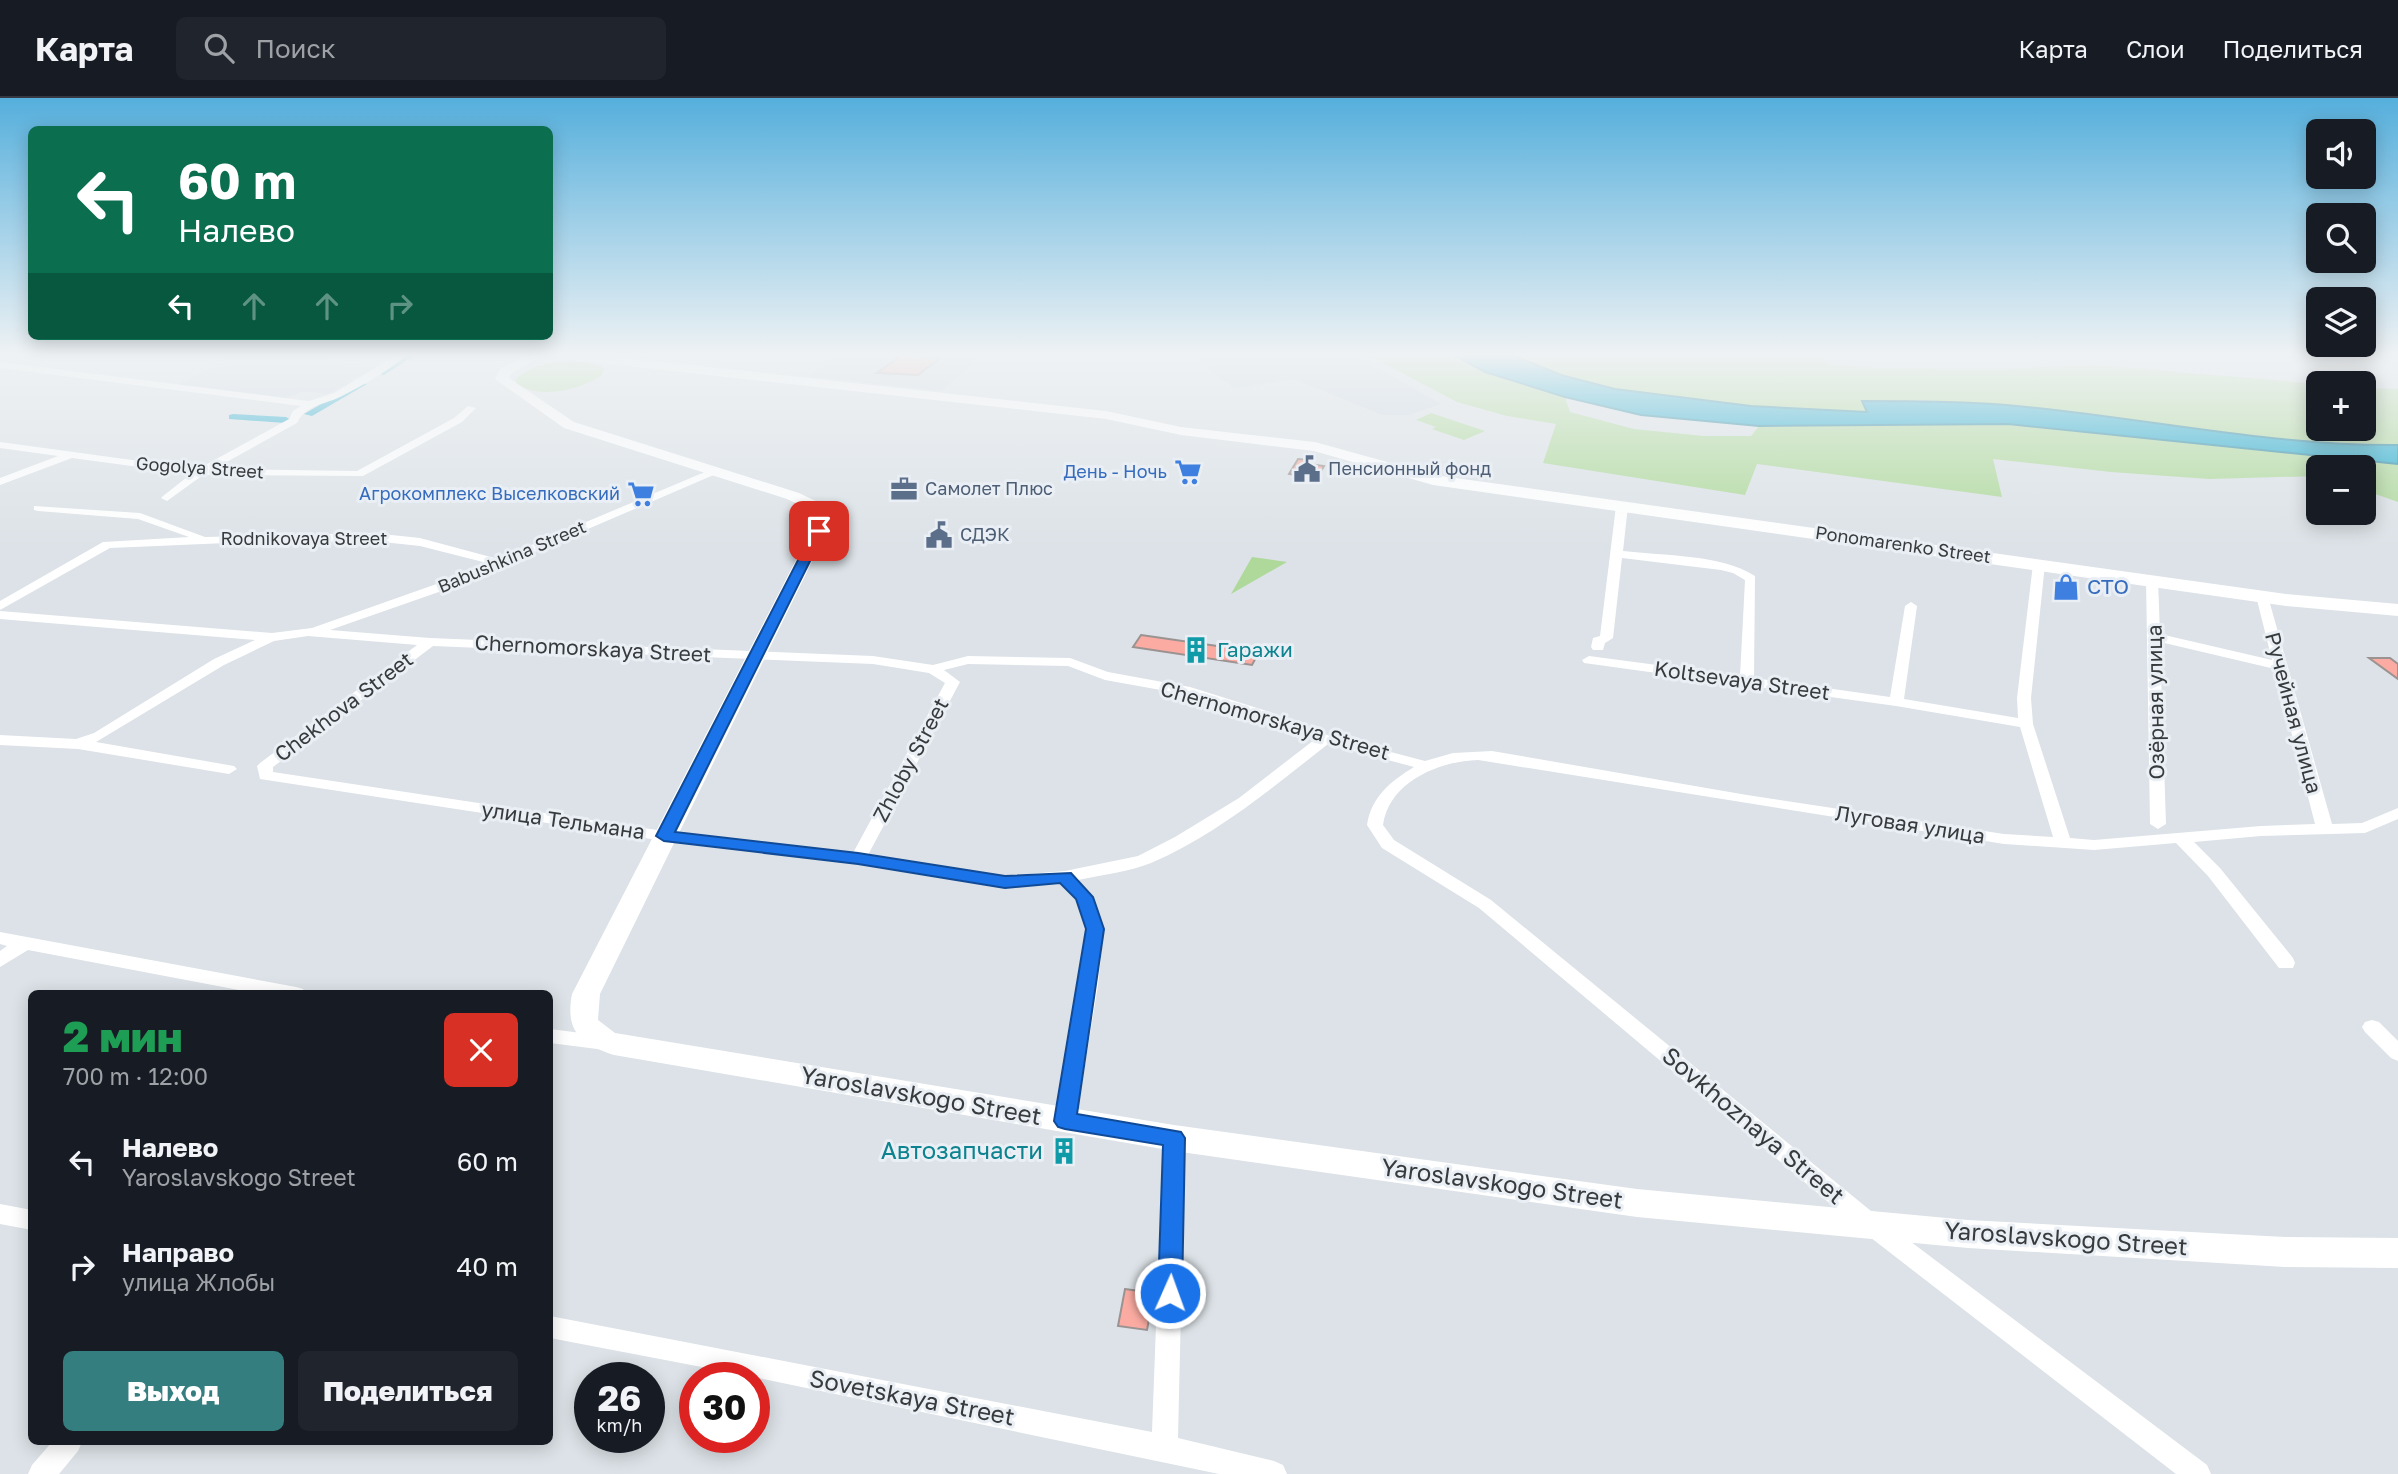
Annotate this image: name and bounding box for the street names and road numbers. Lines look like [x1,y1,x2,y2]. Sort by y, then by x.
street label: Gogolya Street [135,452,265,482]
street label: Babushkina Street [434,515,589,597]
street label: Ponomarenko Street [1814,521,1992,567]
street label: Rodnikovaya Street [221,527,387,549]
street label: Озёрная улица [2141,624,2169,780]
street label: Chernomorskaya Street [474,629,712,667]
street label: Ручейная улица [2260,629,2328,796]
street label: Chekhova Street [269,646,418,767]
street label: Koltsevaya Street [1653,655,1832,705]
street label: Chernomorskaya Street [1158,675,1393,765]
street label: Zhloby Street [867,693,954,826]
street label: улица Тельмана [480,796,647,844]
street label: Луговая улица [1833,799,1987,849]
street label: Sovkhoznaya Street [1657,1040,1851,1210]
street label: Yaroslavskogo Street [799,1059,1044,1130]
street label: Yaroslavskogo Street [1379,1151,1625,1214]
street label: Yaroslavskogo Street [1943,1215,2189,1260]
street label: Sovetskaya Street [807,1362,1017,1431]

